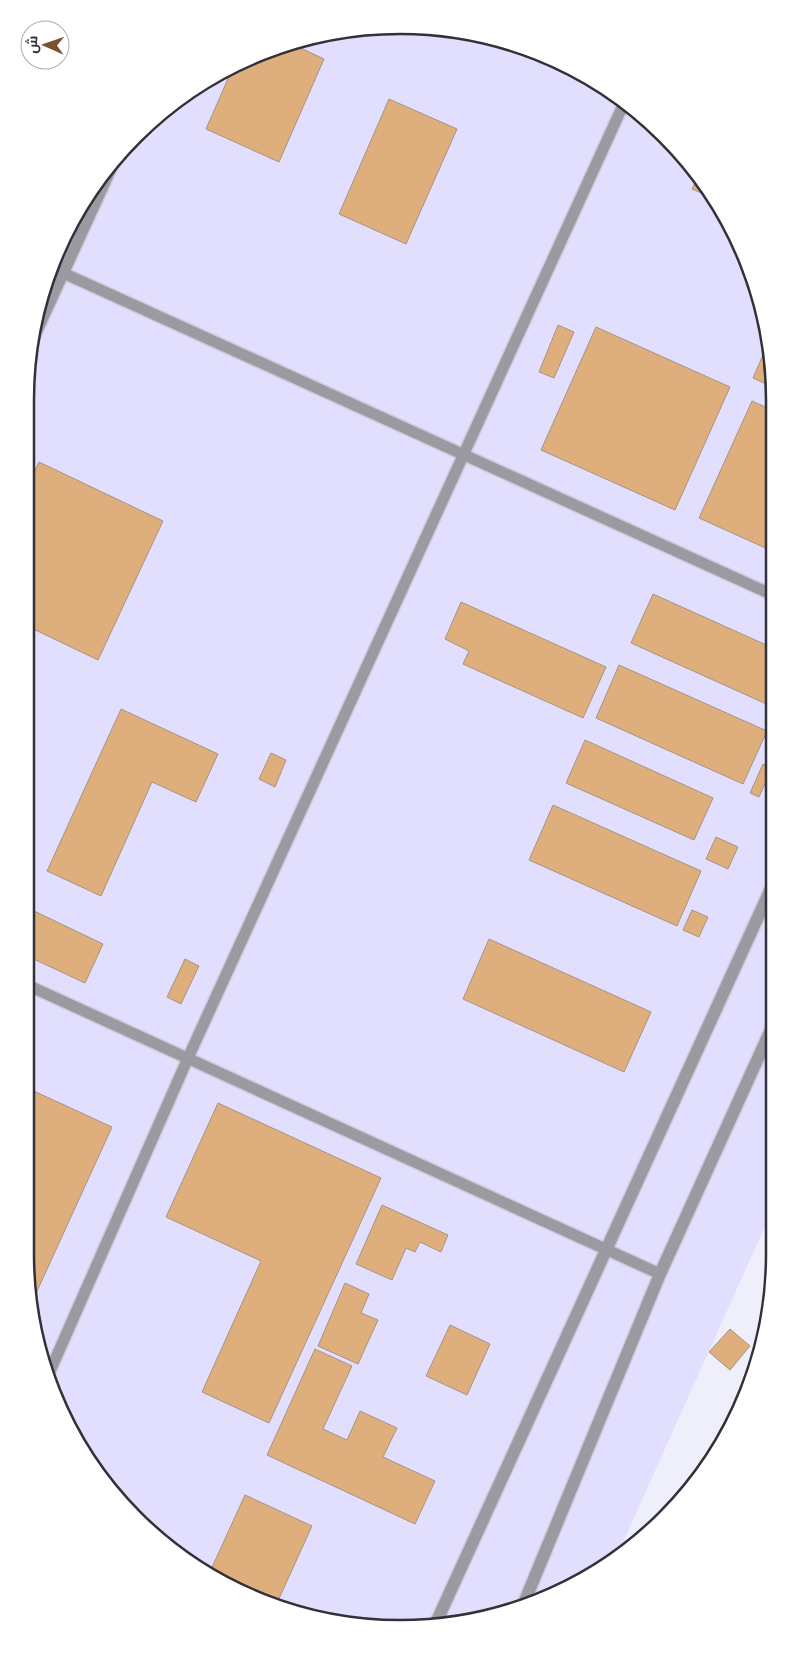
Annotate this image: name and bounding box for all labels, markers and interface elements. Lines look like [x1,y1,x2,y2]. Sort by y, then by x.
north arrow [20,20,70,70]
text: ش [24,35,41,54]

